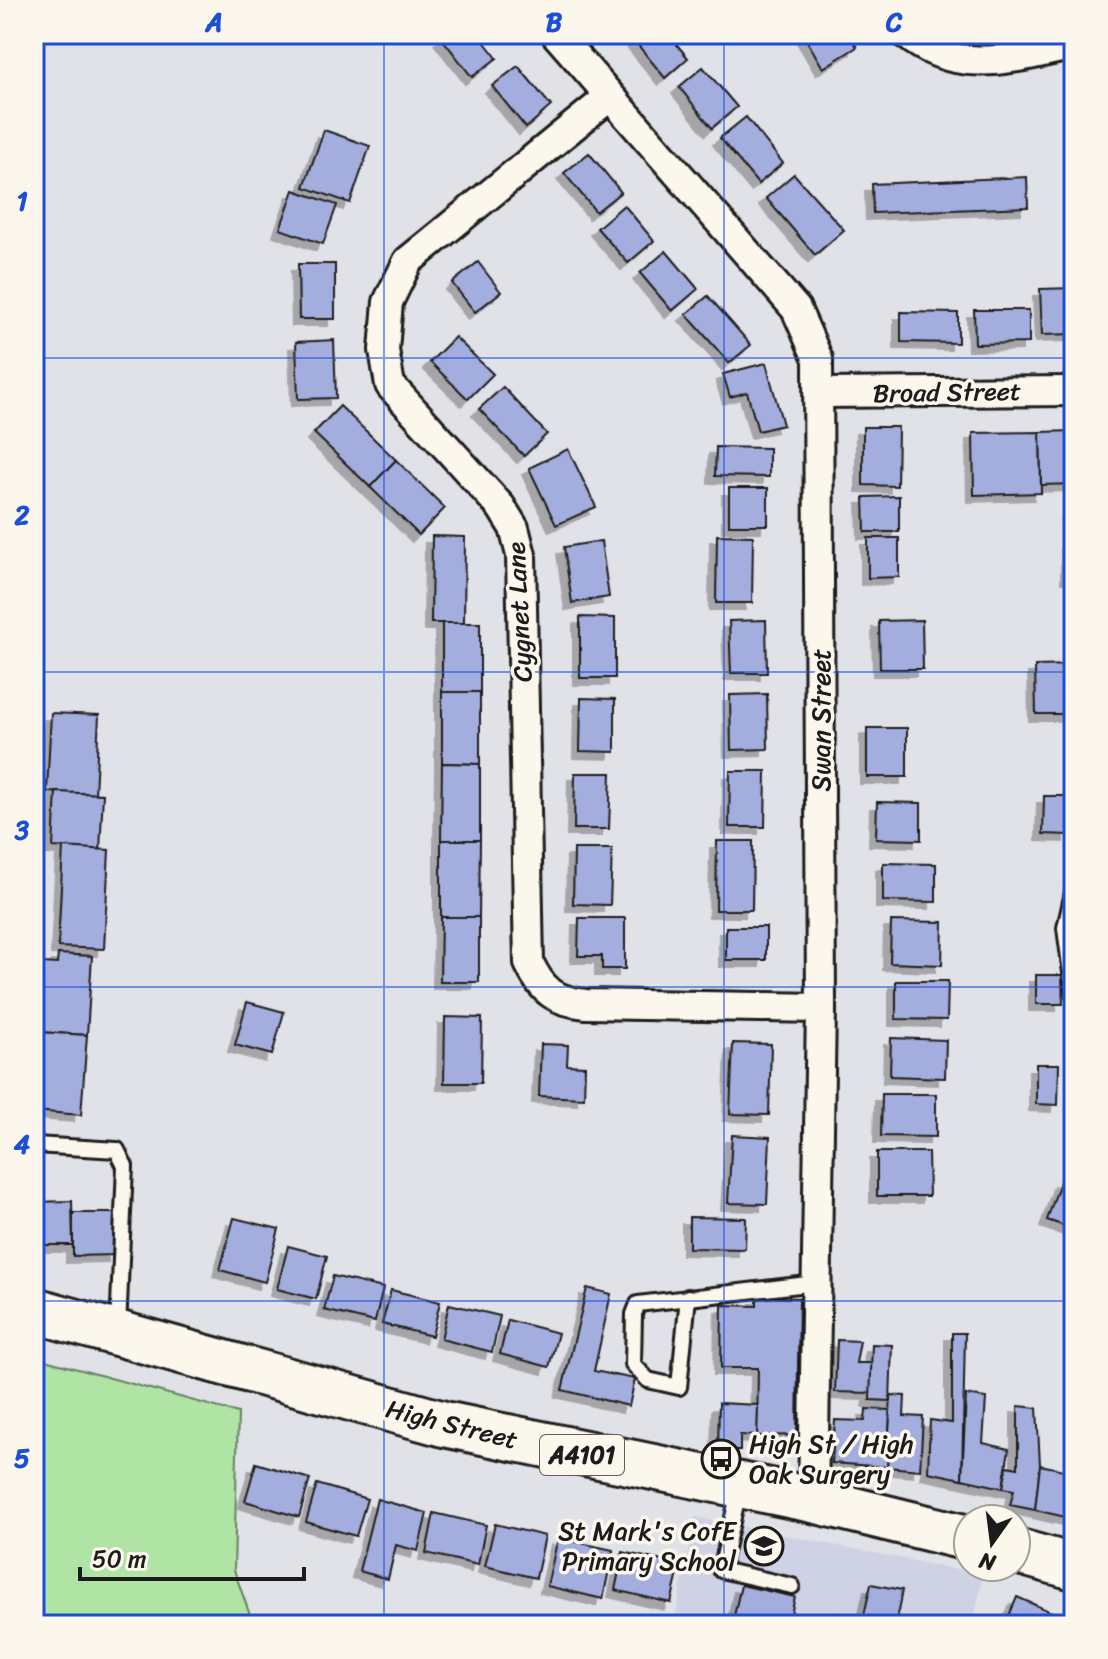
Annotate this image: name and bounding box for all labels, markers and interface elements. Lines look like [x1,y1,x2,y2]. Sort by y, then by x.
text: A [204,0,223,45]
text: B [546,0,563,45]
text: C [885,0,903,45]
text: 1 [16,178,28,224]
street label: Broad Street [872,368,1022,416]
text: 2 [13,492,30,538]
street label: Cygnet Lane [492,540,546,683]
street label: Swan Street [798,649,844,791]
text: 3 [14,807,30,853]
text: 4 [14,1121,30,1167]
street label: High Street [381,1385,523,1463]
place label: High St / High Oak Surgery [749,1421,914,1497]
text: 5 [14,1435,30,1481]
road number: A4101 [540,1435,624,1475]
bus stop icon: High St / High Oak Surgery [700,1438,742,1480]
north arrow [952,1503,1032,1583]
place label: St Mark's CofE Primary School [558,1508,738,1584]
school or university icon: St Mark's CofE Primary School [743,1525,785,1567]
scale bar [80,1531,304,1581]
text: 50 m [92,1538,147,1580]
text: N [974,1541,1000,1583]

